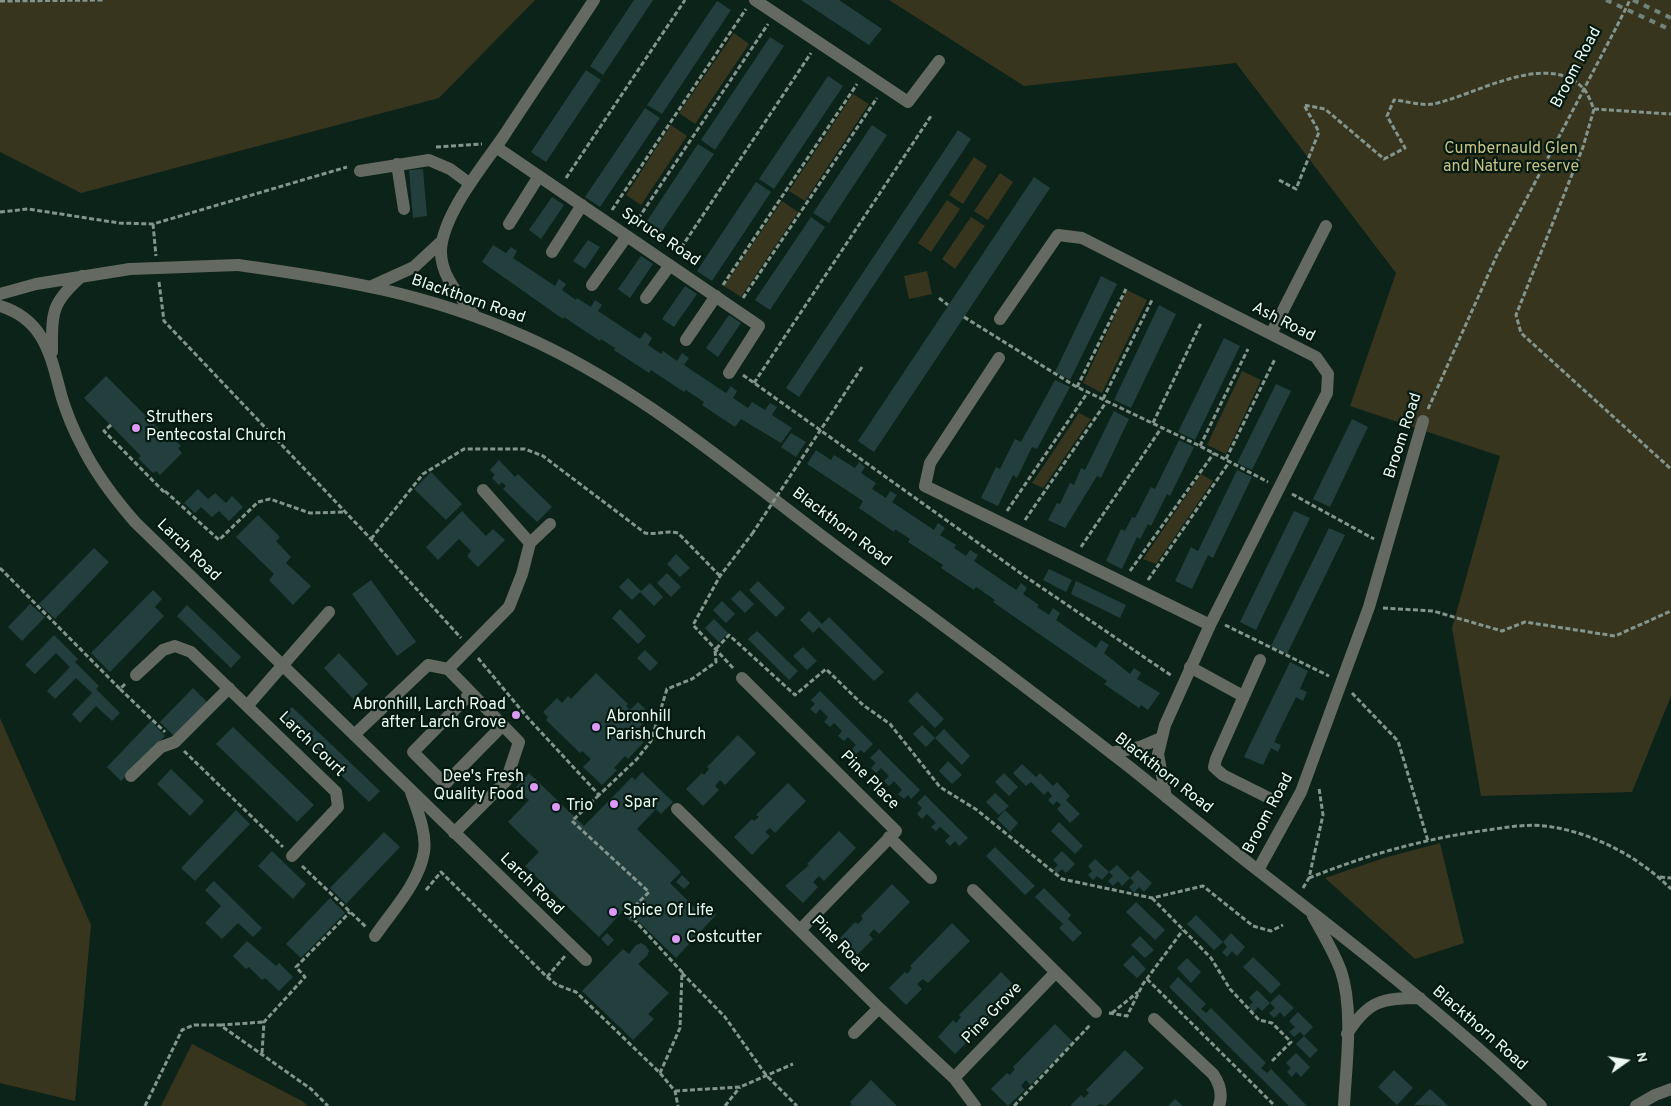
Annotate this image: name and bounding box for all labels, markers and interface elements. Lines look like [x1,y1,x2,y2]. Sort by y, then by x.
street label: Broom Road [1548,24,1606,112]
park label: Cumbernauld Glen and Nature reserve [1443,140,1579,178]
street label: Spruce Road [617,205,703,271]
street label: Blackthorn Road [408,271,528,329]
street label: Ash Road [1248,299,1318,347]
street label: Broom Road [1381,391,1427,481]
place label: Struthers Pentecostal Church [146,409,286,447]
marker: Struthers Pentecostal Church [130,422,142,434]
street label: Blackthorn Road [788,484,894,572]
street label: Larch Road [152,516,224,586]
place label: Abronhill, Larch Road after Larch Grove [353,696,506,734]
place label: Abronhill Parish Church [606,708,706,746]
street label: Larch Court [274,709,348,781]
marker: Abronhill, Larch Road after Larch Grove [510,709,522,721]
marker: Abronhill Parish Church [590,721,602,733]
street label: Blackthorn Road [1110,730,1216,818]
street label: Pine Place [836,748,902,814]
place label: Dee's Fresh Quality Food [433,768,524,806]
street label: Broom Road [1240,770,1298,858]
marker: Dee's Fresh Quality Food [528,781,540,793]
place label: Spar [624,794,658,814]
place label: Trio [566,797,593,817]
marker: Spar [608,798,620,810]
marker: Trio [550,801,562,813]
street label: Larch Road [495,850,567,920]
place label: Spice Of Life [623,902,713,922]
marker: Spice Of Life [607,906,619,918]
street label: Pine Road [806,912,872,978]
place label: Costcutter [686,929,762,949]
marker: Costcutter [670,933,682,945]
street label: Pine Grove [959,979,1027,1049]
street label: Blackthorn Road [1428,983,1530,1075]
north arrow [1601,1036,1651,1086]
text: N [1632,1051,1651,1064]

